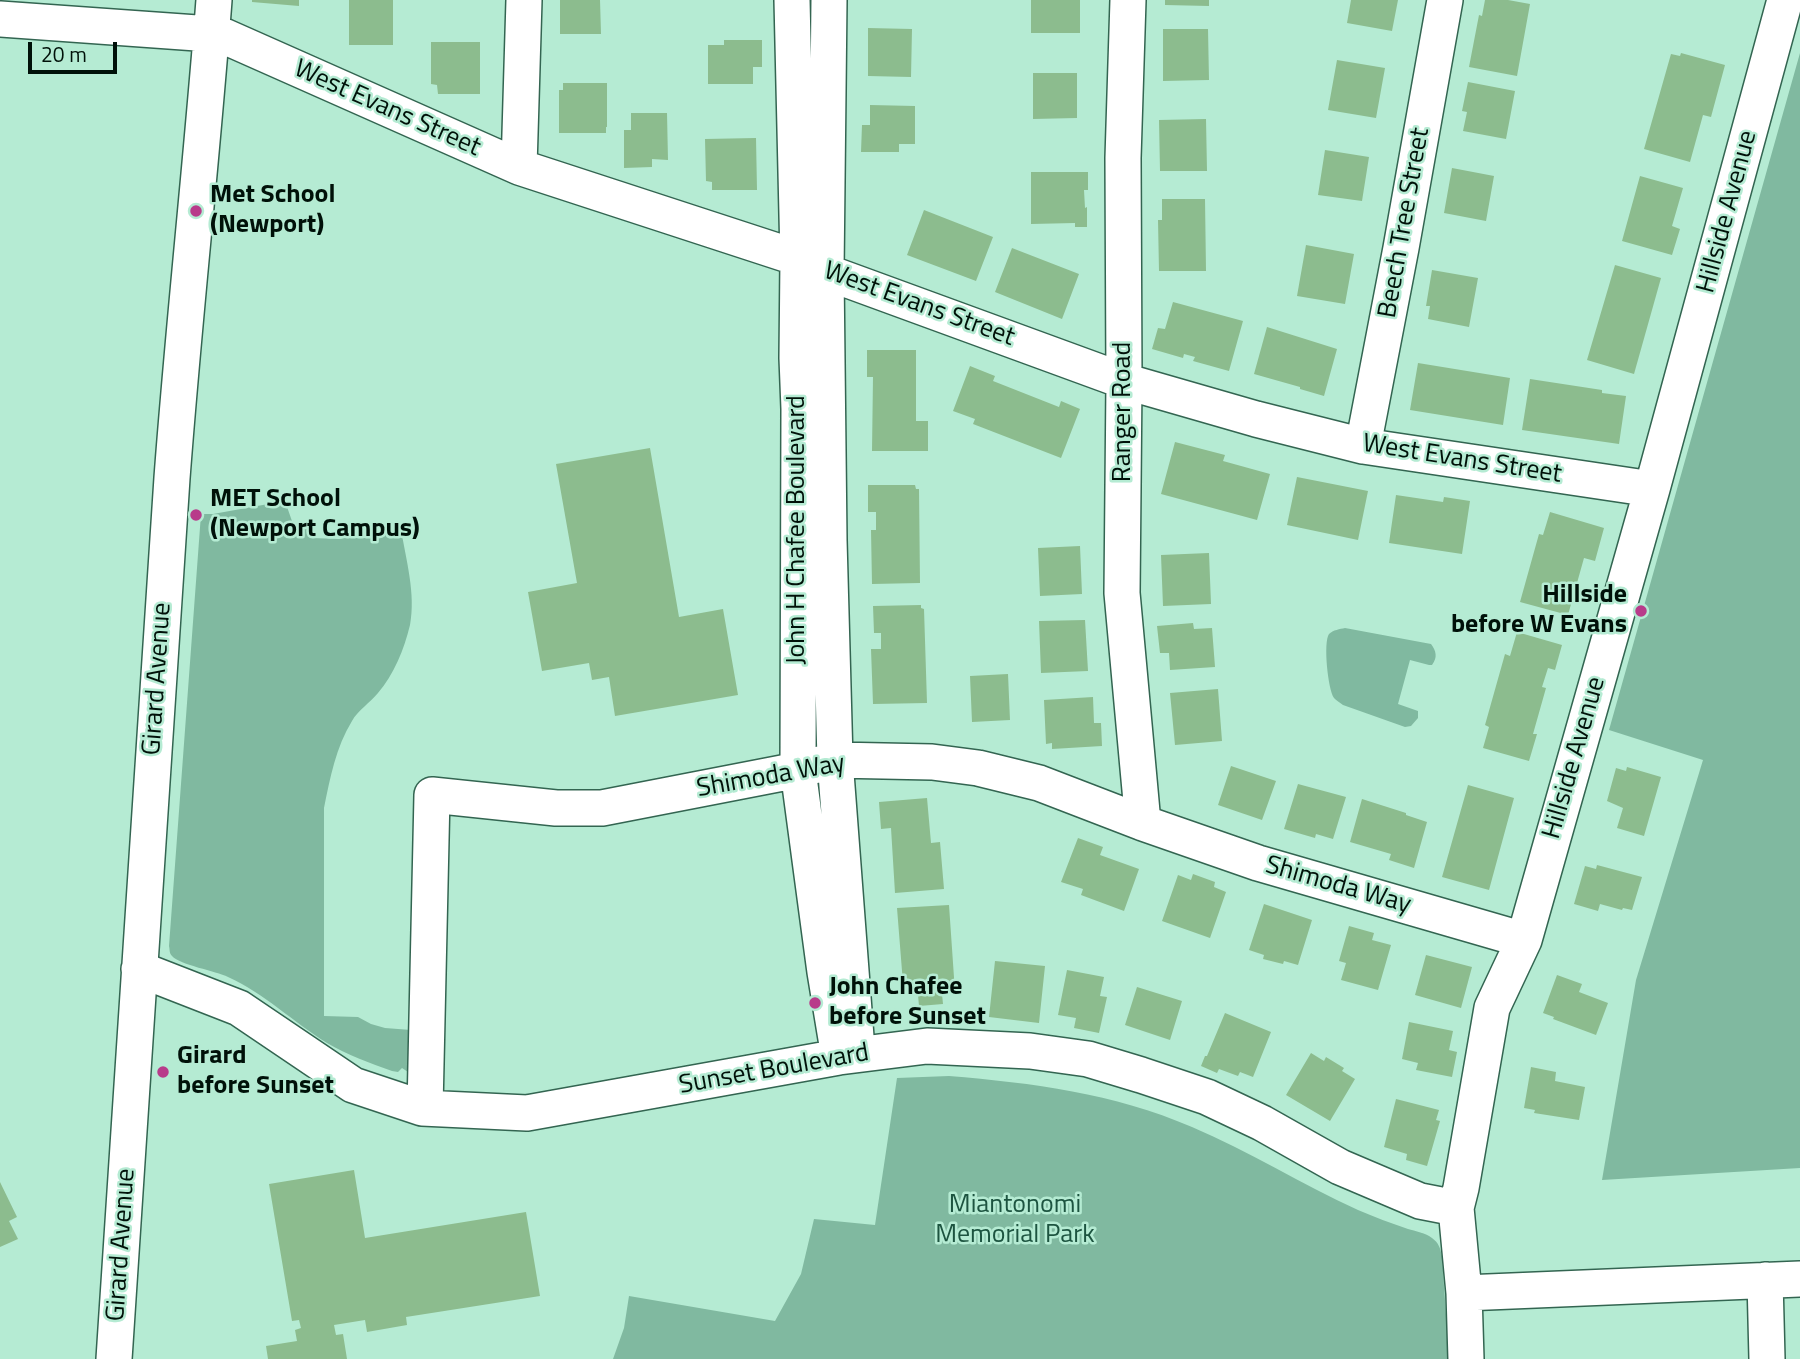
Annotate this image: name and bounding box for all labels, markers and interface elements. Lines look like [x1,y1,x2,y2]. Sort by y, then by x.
scale bar [32,28,121,72]
text: 20 m [41,38,87,70]
street label: West Evans Street [289,54,485,164]
street label: Beech Tree Street [1373,126,1437,320]
street label: Hillside Avenue [1691,127,1765,297]
place label: Met School (Newport) [210,180,335,242]
marker: Met School (Newport) [188,203,204,219]
street label: West Evans Street [819,256,1019,354]
street label: Ranger Road [1108,342,1140,482]
street label: John H Chafee Boulevard [782,395,814,665]
street label: West Evans Street [1360,429,1564,491]
place label: MET School (Newport Campus) [210,484,420,546]
marker: MET School (Newport Campus) [188,507,204,523]
place label: Hillside before W Evans [1451,580,1627,642]
street label: Girard Avenue [137,602,179,756]
marker: Hillside before W Evans [1633,603,1649,619]
street label: Hillside Avenue [1537,673,1613,843]
street label: Shimoda Way [695,749,847,805]
street label: Shimoda Way [1262,850,1414,922]
place label: John Chafee before Sunset [829,972,986,1034]
marker: John Chafee before Sunset [807,995,823,1011]
street label: Sunset Boulevard [677,1038,871,1102]
place label: Girard before Sunset [177,1041,334,1102]
marker: Girard before Sunset [155,1064,171,1080]
street label: Girard Avenue [101,1168,143,1322]
park label: Miantonomi Memorial Park [935,1190,1095,1252]

